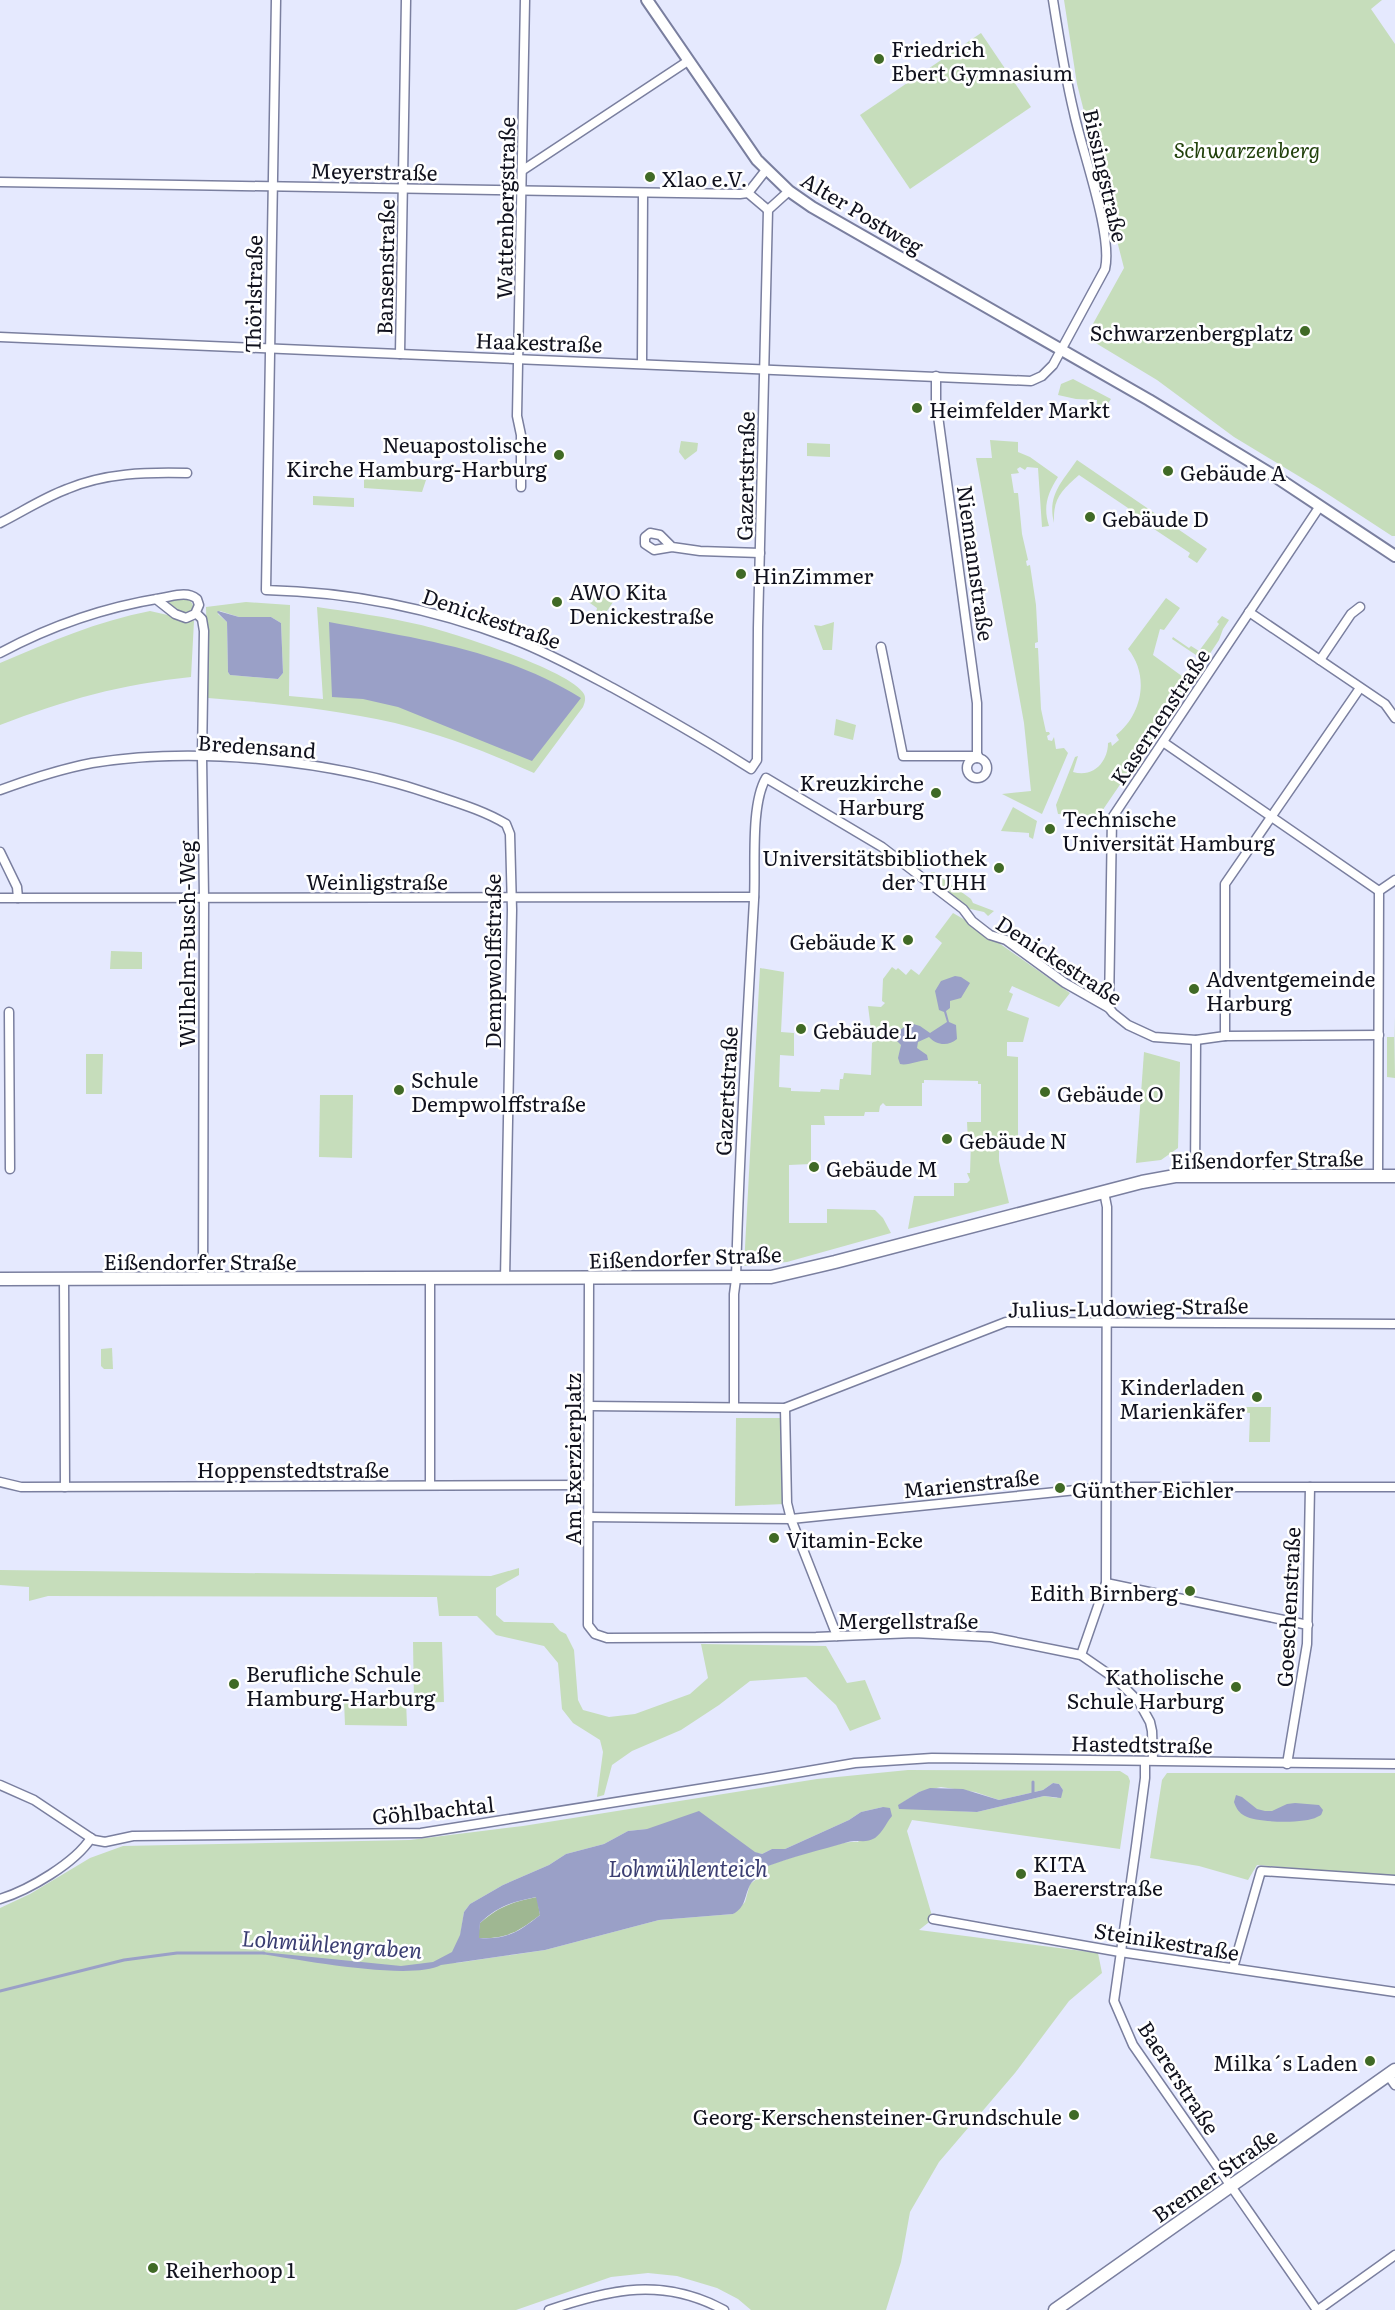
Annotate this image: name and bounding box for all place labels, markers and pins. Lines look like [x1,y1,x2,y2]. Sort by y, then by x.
place label: Friedrich Ebert Gymnasium [891,32,1073,87]
marker: Friedrich Ebert Gymnasium [872,52,886,66]
place label: Xlao e.V. [662,162,748,193]
marker: Xlao e.V. [643,170,657,184]
place label: Schwarzenbergplatz [1090,316,1293,347]
marker: Schwarzenbergplatz [1298,324,1312,338]
place label: Heimfelder Markt [929,393,1110,424]
marker: Heimfelder Markt [910,401,924,415]
place label: Neuapostolische Kirche Hamburg-Harburg [286,428,547,483]
marker: Neuapostolische Kirche Hamburg-Harburg [552,448,566,462]
place label: Gebäude A [1180,456,1287,487]
marker: Gebäude A [1161,464,1175,478]
place label: Gebäude D [1102,502,1209,533]
marker: Gebäude D [1083,510,1097,524]
place label: HinZimmer [753,559,873,590]
marker: HinZimmer [734,567,748,581]
place label: AWO Kita Denickestraße [569,575,714,630]
marker: AWO Kita Denickestraße [550,595,564,609]
place label: Kreuzkirche Harburg [800,766,924,821]
marker: Kreuzkirche Harburg [929,786,943,800]
place label: Technische Universität Hamburg [1062,802,1275,857]
marker: Technische Universität Hamburg [1043,822,1057,836]
place label: Universitätsbibliothek der TUHH [762,841,987,896]
marker: Universitätsbibliothek der TUHH [992,861,1006,875]
place label: Gebäude K [790,925,896,956]
marker: Gebäude K [901,933,915,947]
place label: Adventgemeinde Harburg [1206,962,1375,1017]
marker: Adventgemeinde Harburg [1187,982,1201,996]
place label: Gebäude L [813,1014,917,1045]
marker: Gebäude L [794,1022,808,1036]
place label: Schule Dempwolffstraße [411,1063,586,1118]
place label: Gebäude O [1057,1077,1164,1108]
marker: Schule Dempwolffstraße [392,1083,406,1097]
marker: Gebäude O [1038,1085,1052,1099]
place label: Gebäude N [959,1124,1067,1155]
marker: Gebäude N [940,1132,954,1146]
place label: Gebäude M [826,1152,938,1183]
marker: Gebäude M [807,1160,821,1174]
place label: Kinderladen Marienkäfer [1119,1370,1245,1425]
marker: Kinderladen Marienkäfer [1250,1390,1264,1404]
place label: Günther Eichler [1072,1473,1234,1504]
marker: Günther Eichler [1053,1481,1067,1495]
place label: Vitamin-Ecke [786,1523,923,1554]
marker: Vitamin-Ecke [767,1531,781,1545]
place label: Edith Birnberg [1030,1576,1178,1607]
marker: Edith Birnberg [1183,1584,1197,1598]
place label: Berufliche Schule Hamburg-Harburg [246,1657,436,1712]
place label: Katholische Schule Harburg [1067,1660,1224,1715]
marker: Berufliche Schule Hamburg-Harburg [227,1677,241,1691]
marker: Katholische Schule Harburg [1229,1680,1243,1694]
place label: KITA Baererstraße [1033,1847,1163,1902]
marker: KITA Baererstraße [1014,1867,1028,1881]
place label: Milka´s Laden [1213,2046,1358,2077]
marker: Milka´s Laden [1363,2054,1377,2068]
place label: Georg-Kerschensteiner-Grundschule [693,2100,1062,2131]
marker: Georg-Kerschensteiner-Grundschule [1067,2108,1081,2122]
place label: Reiherhoop 1 [165,2253,296,2284]
marker: Reiherhoop 1 [146,2261,160,2275]

